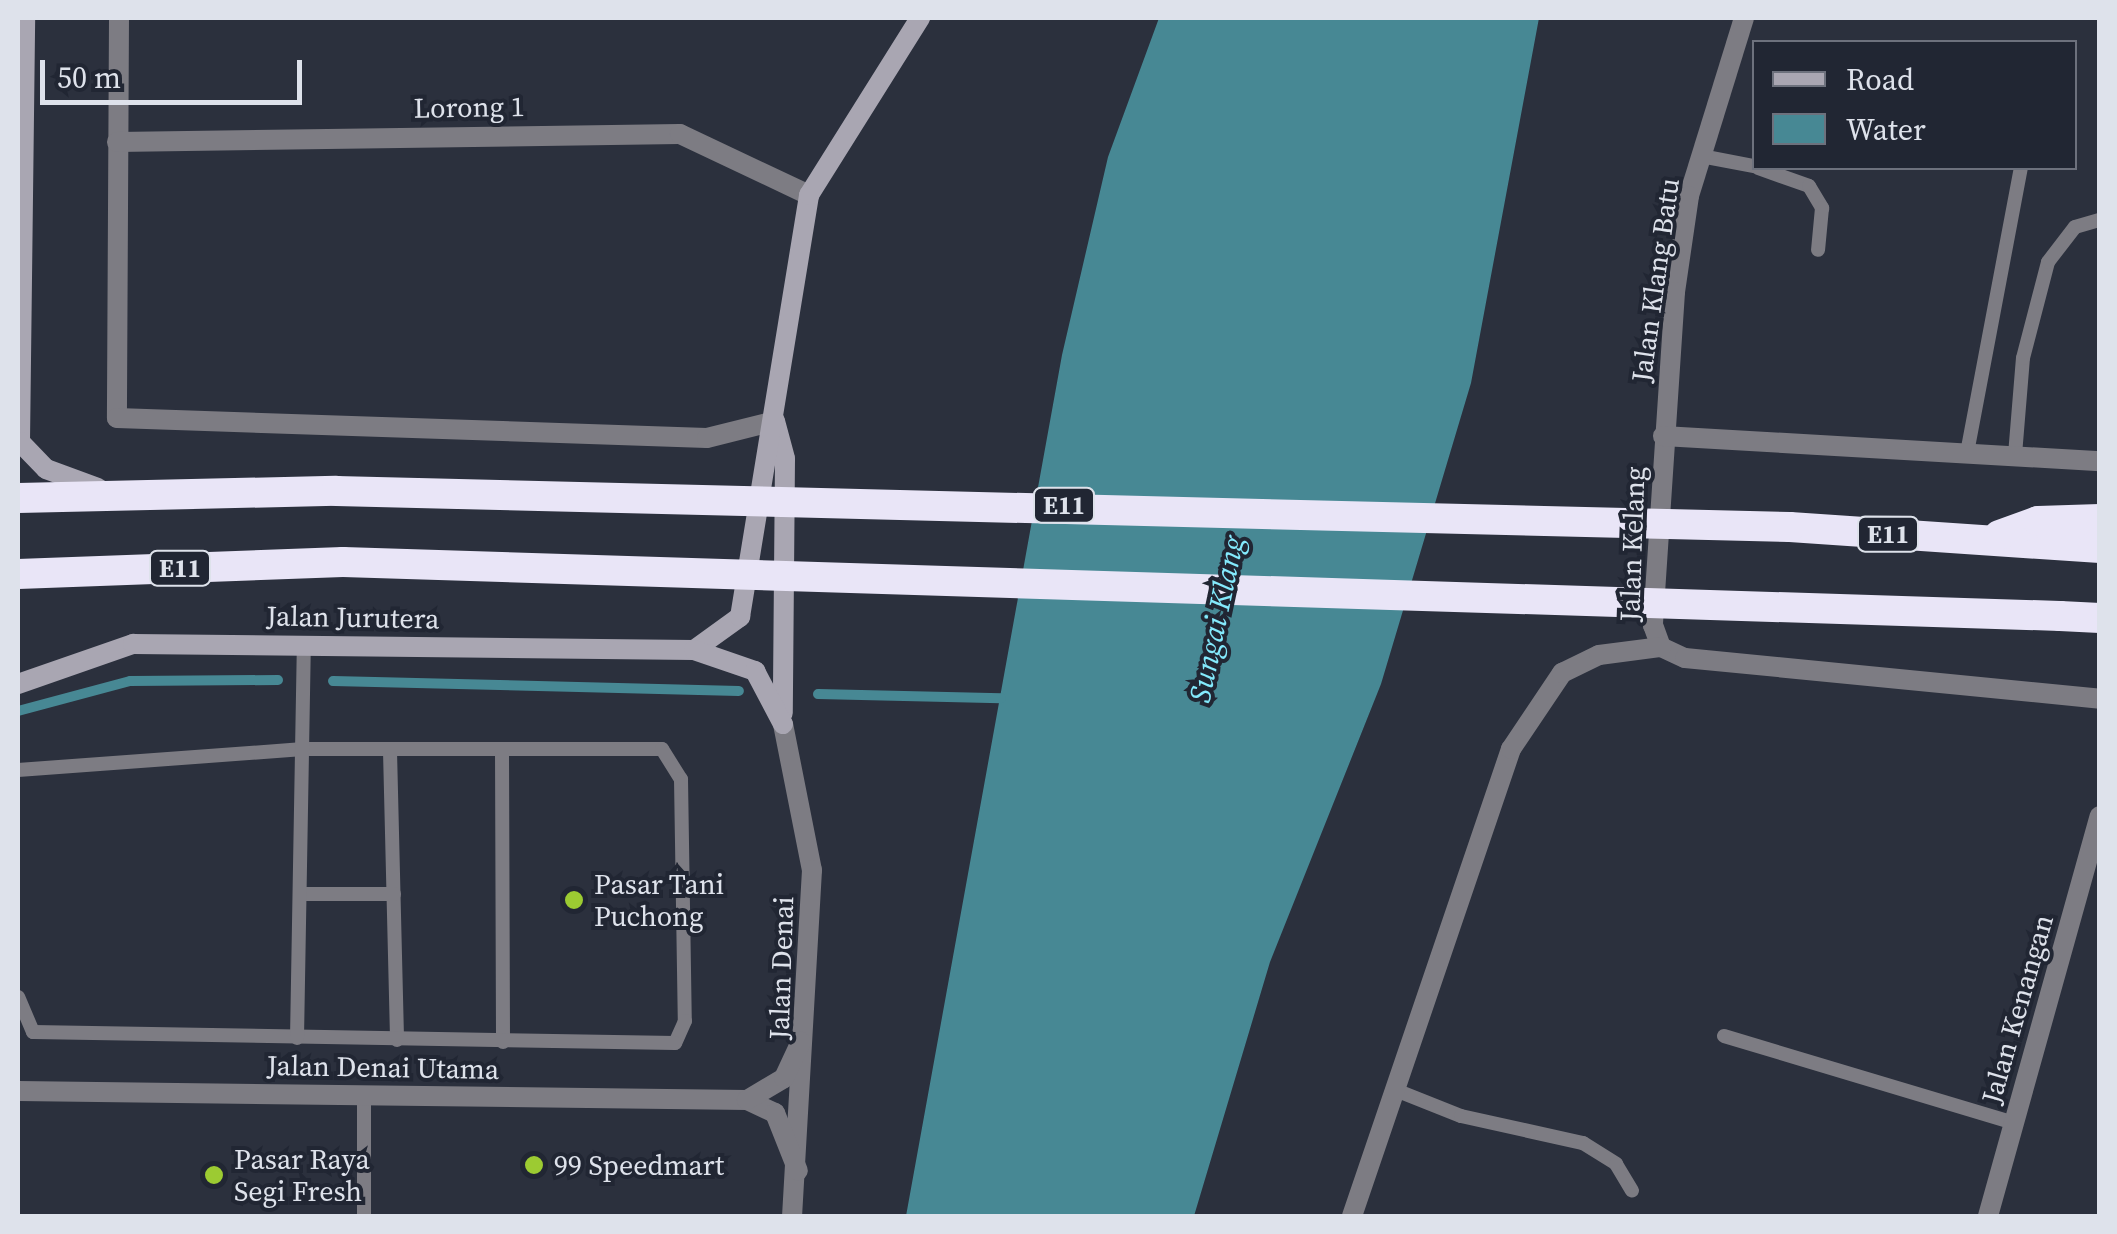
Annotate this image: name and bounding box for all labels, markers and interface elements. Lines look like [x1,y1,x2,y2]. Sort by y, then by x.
scale bar [45,40,308,102]
legend [1752,40,2077,170]
text: 50 m [57,57,121,98]
text: Road [1846,59,1914,100]
street label: Lorong 1 [413,89,525,125]
text: Water [1846,109,1926,150]
street label: Jalan Klang Batu [1624,176,1686,384]
street label: Jalan Kelang [1612,466,1652,622]
road number: E11 [1032,485,1096,525]
road number: E11 [1856,514,1920,554]
water label: Sungai Klang [1182,532,1252,706]
road number: E11 [148,548,212,588]
street label: Jalan Jurutera [266,599,440,635]
place label: Pasar Tani Puchong [594,867,725,933]
marker: Pasar Tani Puchong [563,889,585,911]
street label: Jalan Denai [762,896,800,1040]
street label: Jalan Kenangan [1974,911,2060,1107]
street label: Jalan Denai Utama [267,1048,499,1086]
place label: Pasar Raya Segi Fresh [234,1142,370,1208]
place label: 99 Speedmart [554,1148,724,1182]
marker: 99 Speedmart [523,1154,545,1176]
marker: Pasar Raya Segi Fresh [203,1164,225,1186]

